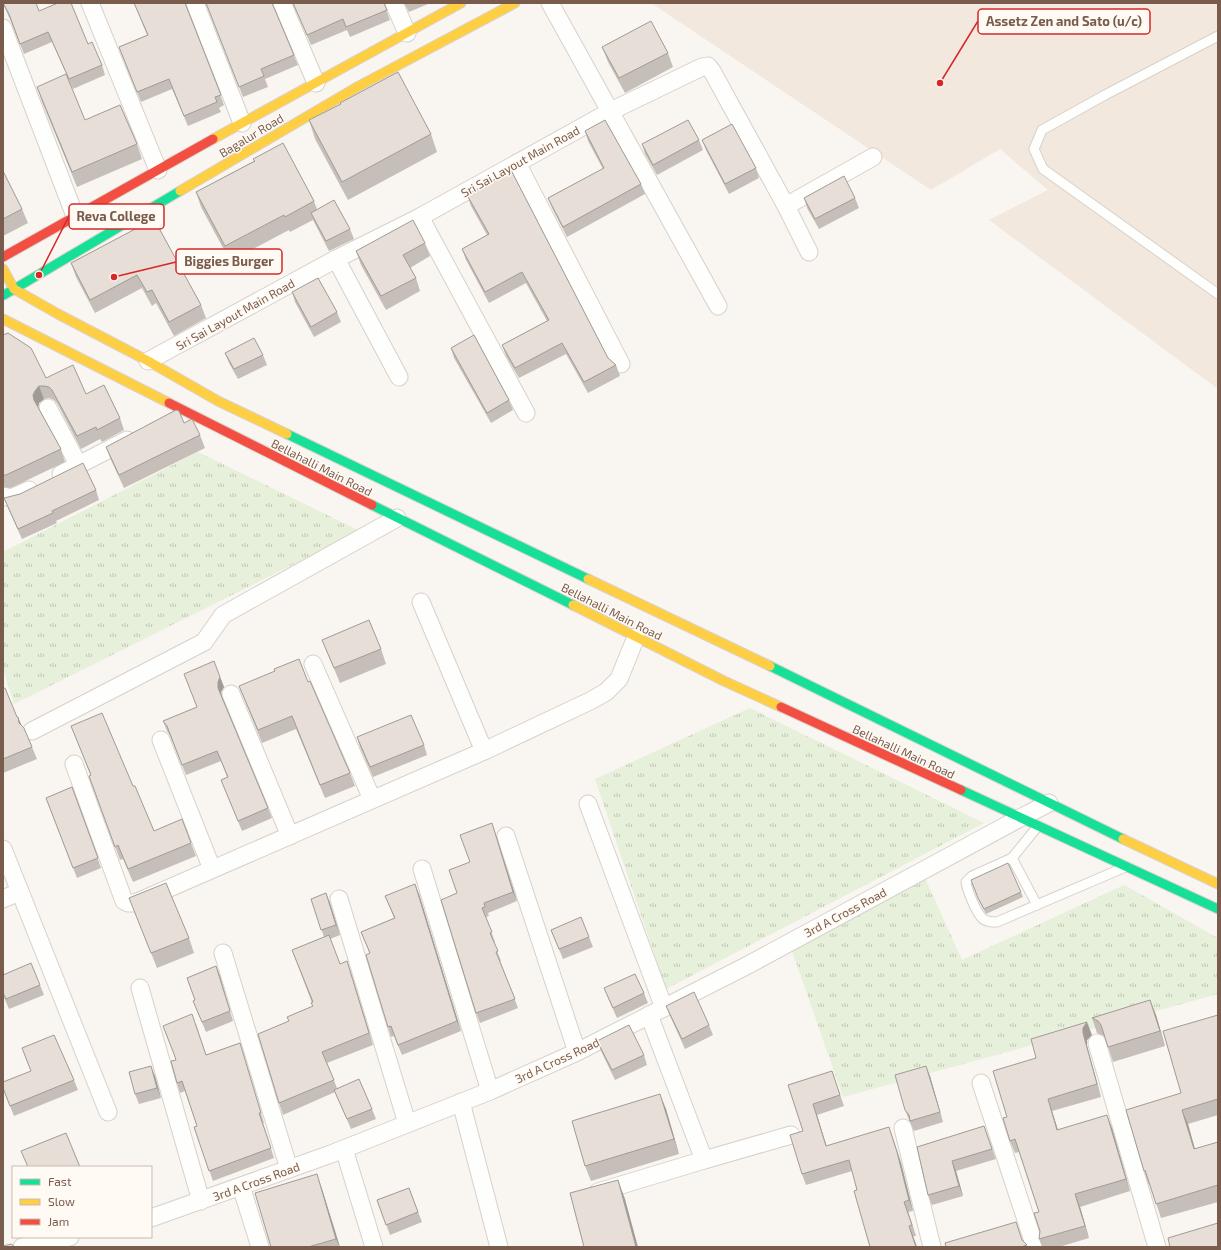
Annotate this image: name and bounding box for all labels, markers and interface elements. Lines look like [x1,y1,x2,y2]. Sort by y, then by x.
callout: Assetz Zen and Sato (u/c) [978,9,1150,34]
text: Assetz Zen and Sato (u/c) [986,13,1142,29]
street label: Bagalur Road [216,110,286,160]
street label: Sri Sai Layout Main Road [458,123,582,199]
callout: Reva College [69,204,164,229]
text: Reva College [76,208,156,224]
callout: Biggies Burger [176,249,282,274]
text: Biggies Burger [184,253,274,269]
street label: Sri Sai Layout Main Road [173,276,297,352]
street label: Bellahalli Main Road [269,435,375,499]
street label: Bellahalli Main Road [559,579,665,643]
street label: Bellahalli Main Road [851,721,957,781]
street label: 3rd A Cross Road [801,884,889,940]
street label: 3rd A Cross Road [513,1034,601,1086]
street label: 3rd A Cross Road [211,1159,301,1203]
legend [12,1166,152,1238]
text: Fast [48,1174,72,1188]
text: Slow [48,1194,75,1208]
text: Jam [48,1214,69,1228]

